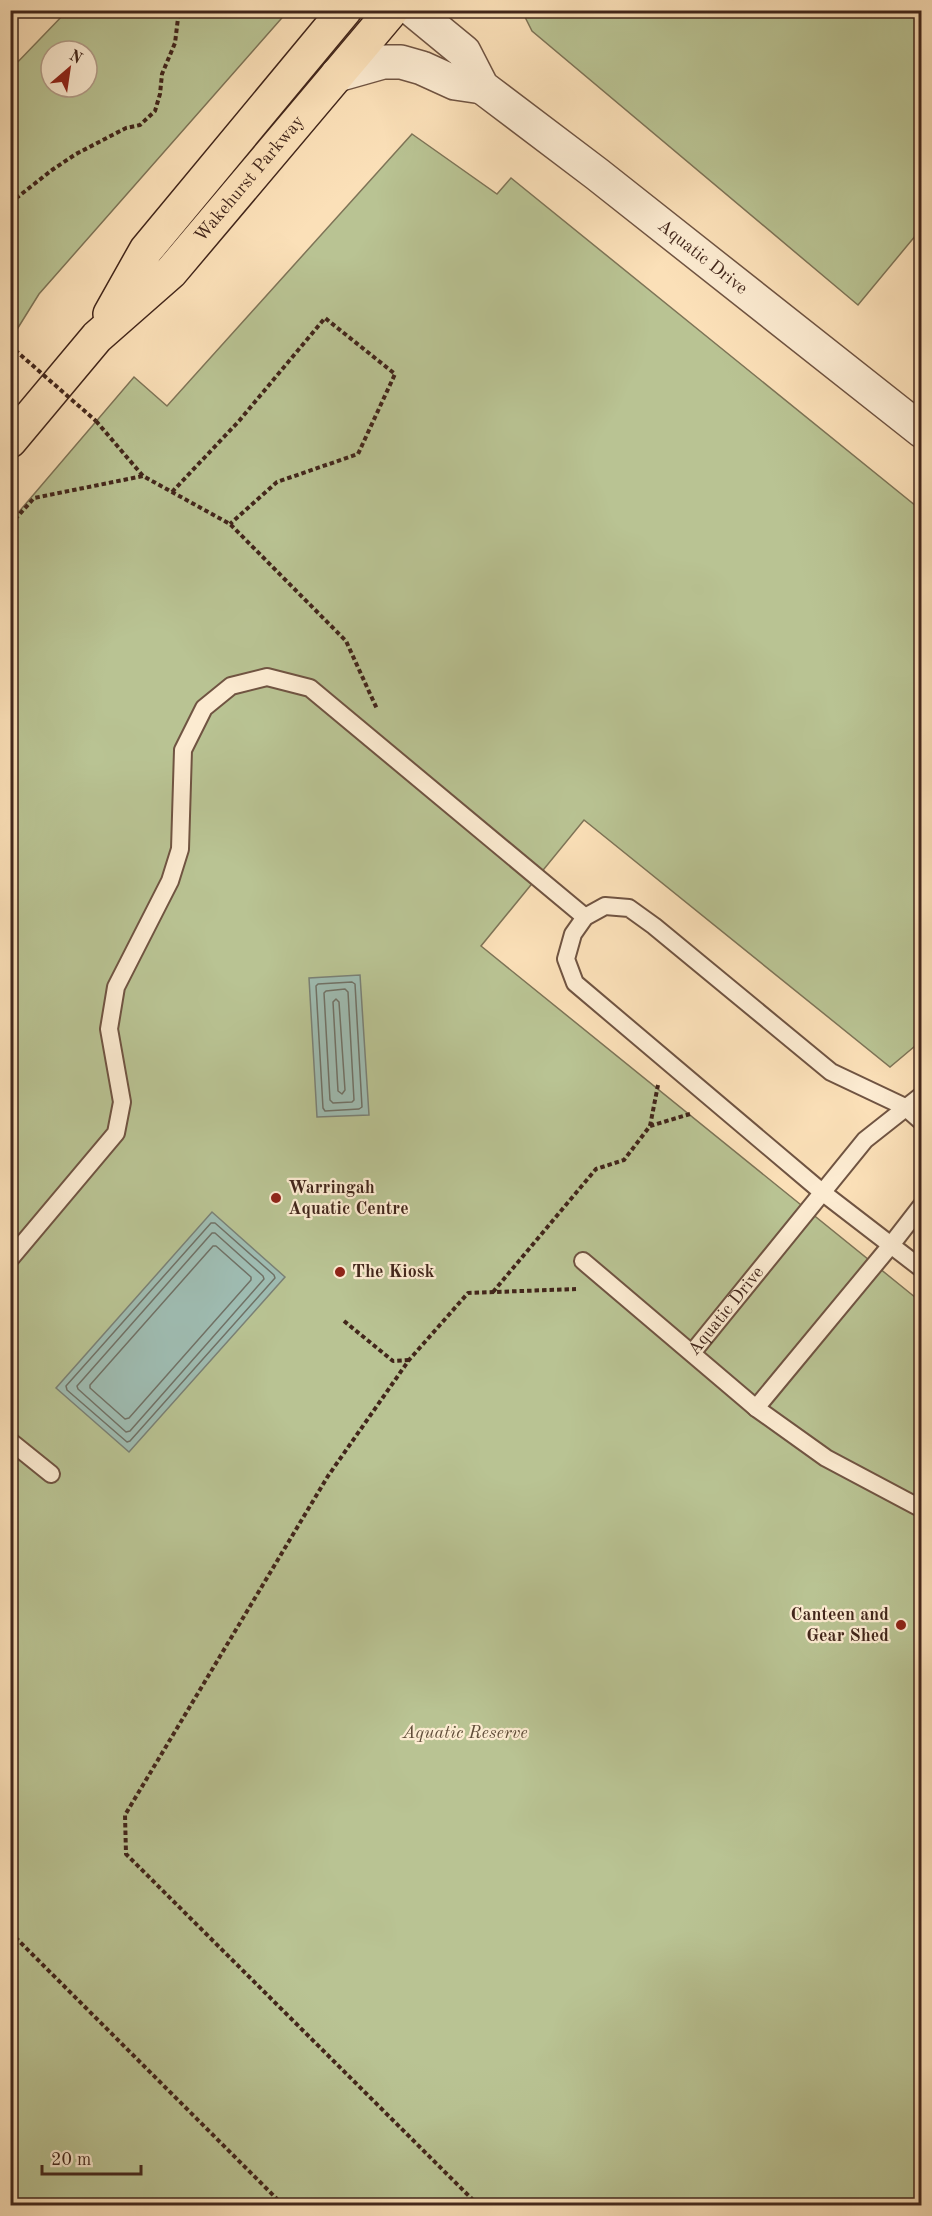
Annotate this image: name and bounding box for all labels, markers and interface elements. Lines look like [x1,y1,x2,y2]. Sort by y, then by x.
north arrow [39,39,99,99]
text: N [66,48,85,68]
street label: Wakehurst Parkway [191,112,308,245]
street label: Aquatic Drive [654,217,751,298]
place label: Warringah Aquatic Centre [288,1179,409,1218]
marker: Warringah Aquatic Centre [269,1191,283,1205]
place label: The Kiosk [352,1263,435,1281]
street label: Aquatic Drive [685,1263,767,1359]
marker: The Kiosk [333,1265,347,1279]
place label: Canteen and Gear Shed [791,1606,889,1645]
marker: Canteen and Gear Shed [894,1618,908,1632]
park label: Aquatic Reserve [401,1724,528,1742]
scale bar [42,2138,141,2176]
text: 20 m [51,2151,91,2169]

